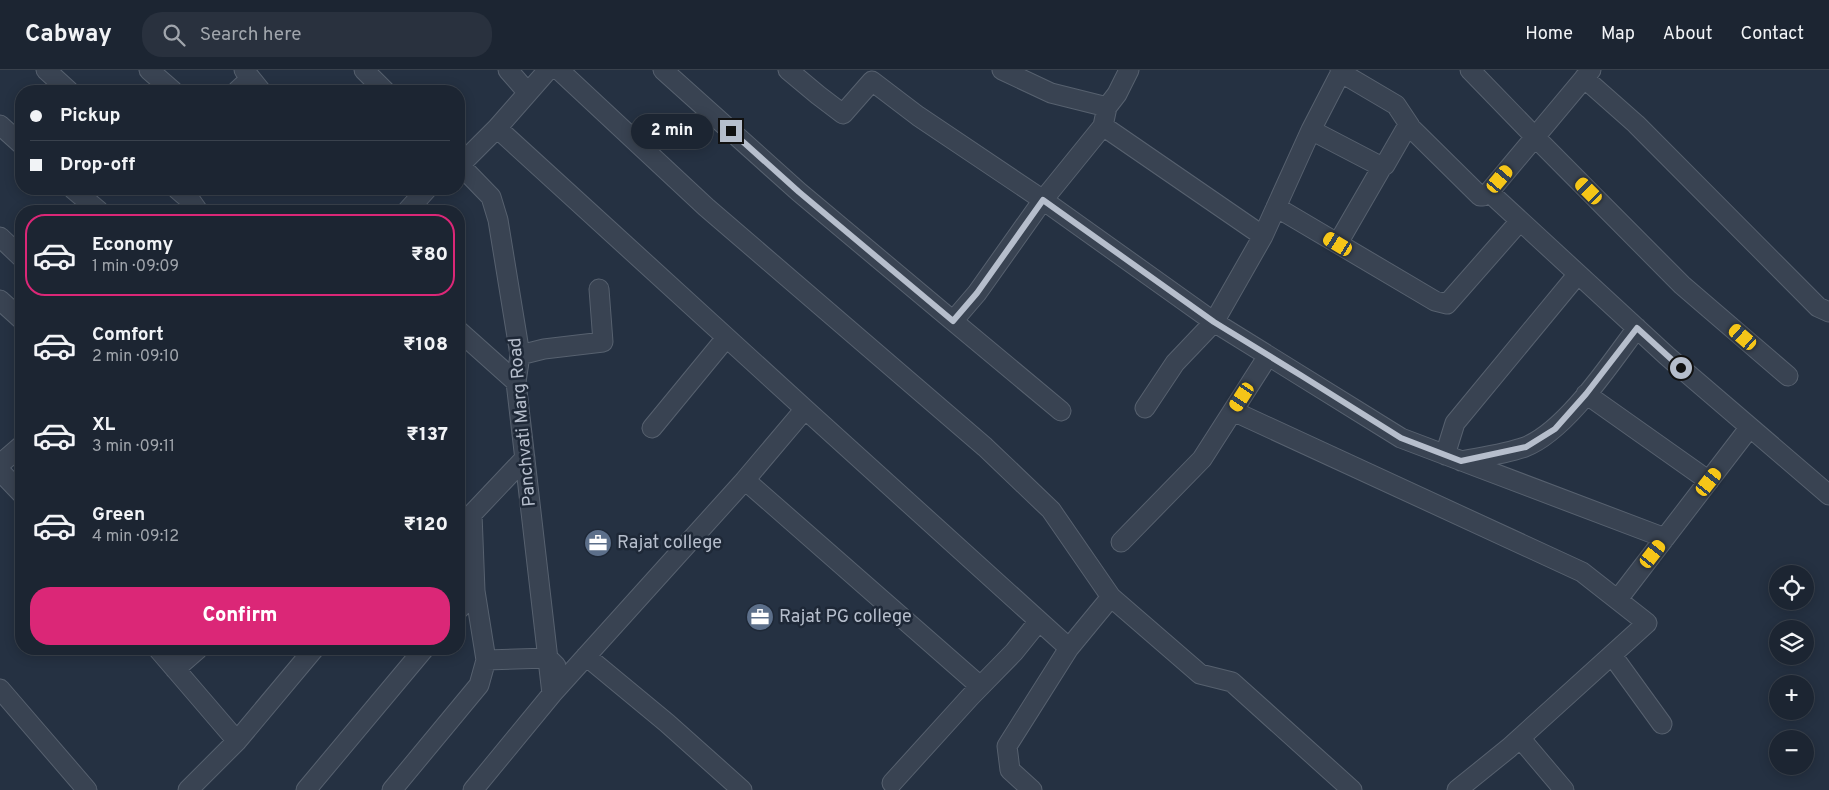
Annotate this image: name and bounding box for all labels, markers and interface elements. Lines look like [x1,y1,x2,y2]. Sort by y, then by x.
search box [142,12,492,57]
text: Cabway [25,20,112,50]
icon: search [160,21,188,49]
text: Search here [200,23,301,47]
text: Home [1525,23,1573,46]
text: Map [1601,23,1635,46]
text: About [1663,23,1712,46]
text: Contact [1740,23,1804,46]
text: Pickup [60,104,120,128]
callout: 2 min [631,114,714,148]
route end [720,120,742,142]
text: 2 min [651,121,693,141]
text: Drop-off [60,153,135,177]
car [1484,163,1515,195]
car [1573,175,1604,207]
car [1321,230,1354,258]
icon: car [32,233,77,278]
text: Economy [92,233,173,257]
text: ₹80 [411,243,448,267]
text: 1 min · 09:09 [92,257,179,277]
car [1726,321,1759,353]
icon: car [32,323,77,368]
text: Comfort [92,323,164,347]
text: ₹108 [403,333,448,357]
street label: Panchvati Marg Road [504,336,542,508]
text: 2 min · 09:10 [92,347,179,367]
route start [1670,357,1692,379]
car [1227,380,1256,414]
icon: car [32,413,77,458]
text: XL [92,413,115,437]
text: ₹137 [406,423,448,447]
text: 3 min · 09:11 [92,437,175,457]
car [1693,466,1724,498]
icon: car [32,503,77,548]
text: Green [92,503,145,527]
text: ₹120 [403,513,448,537]
text: 4 min · 09:12 [92,527,179,547]
office icon: Rajat college [583,528,613,558]
place label: Rajat college [617,532,722,555]
car [1637,538,1668,570]
map controls [1769,565,1814,775]
button: locate [1769,565,1814,610]
button: Confirm [30,587,450,645]
office icon: Rajat PG college [745,602,775,632]
place label: Rajat PG college [779,606,912,629]
button: layers [1769,620,1814,665]
button: + [1769,675,1814,720]
button: − [1769,730,1814,775]

